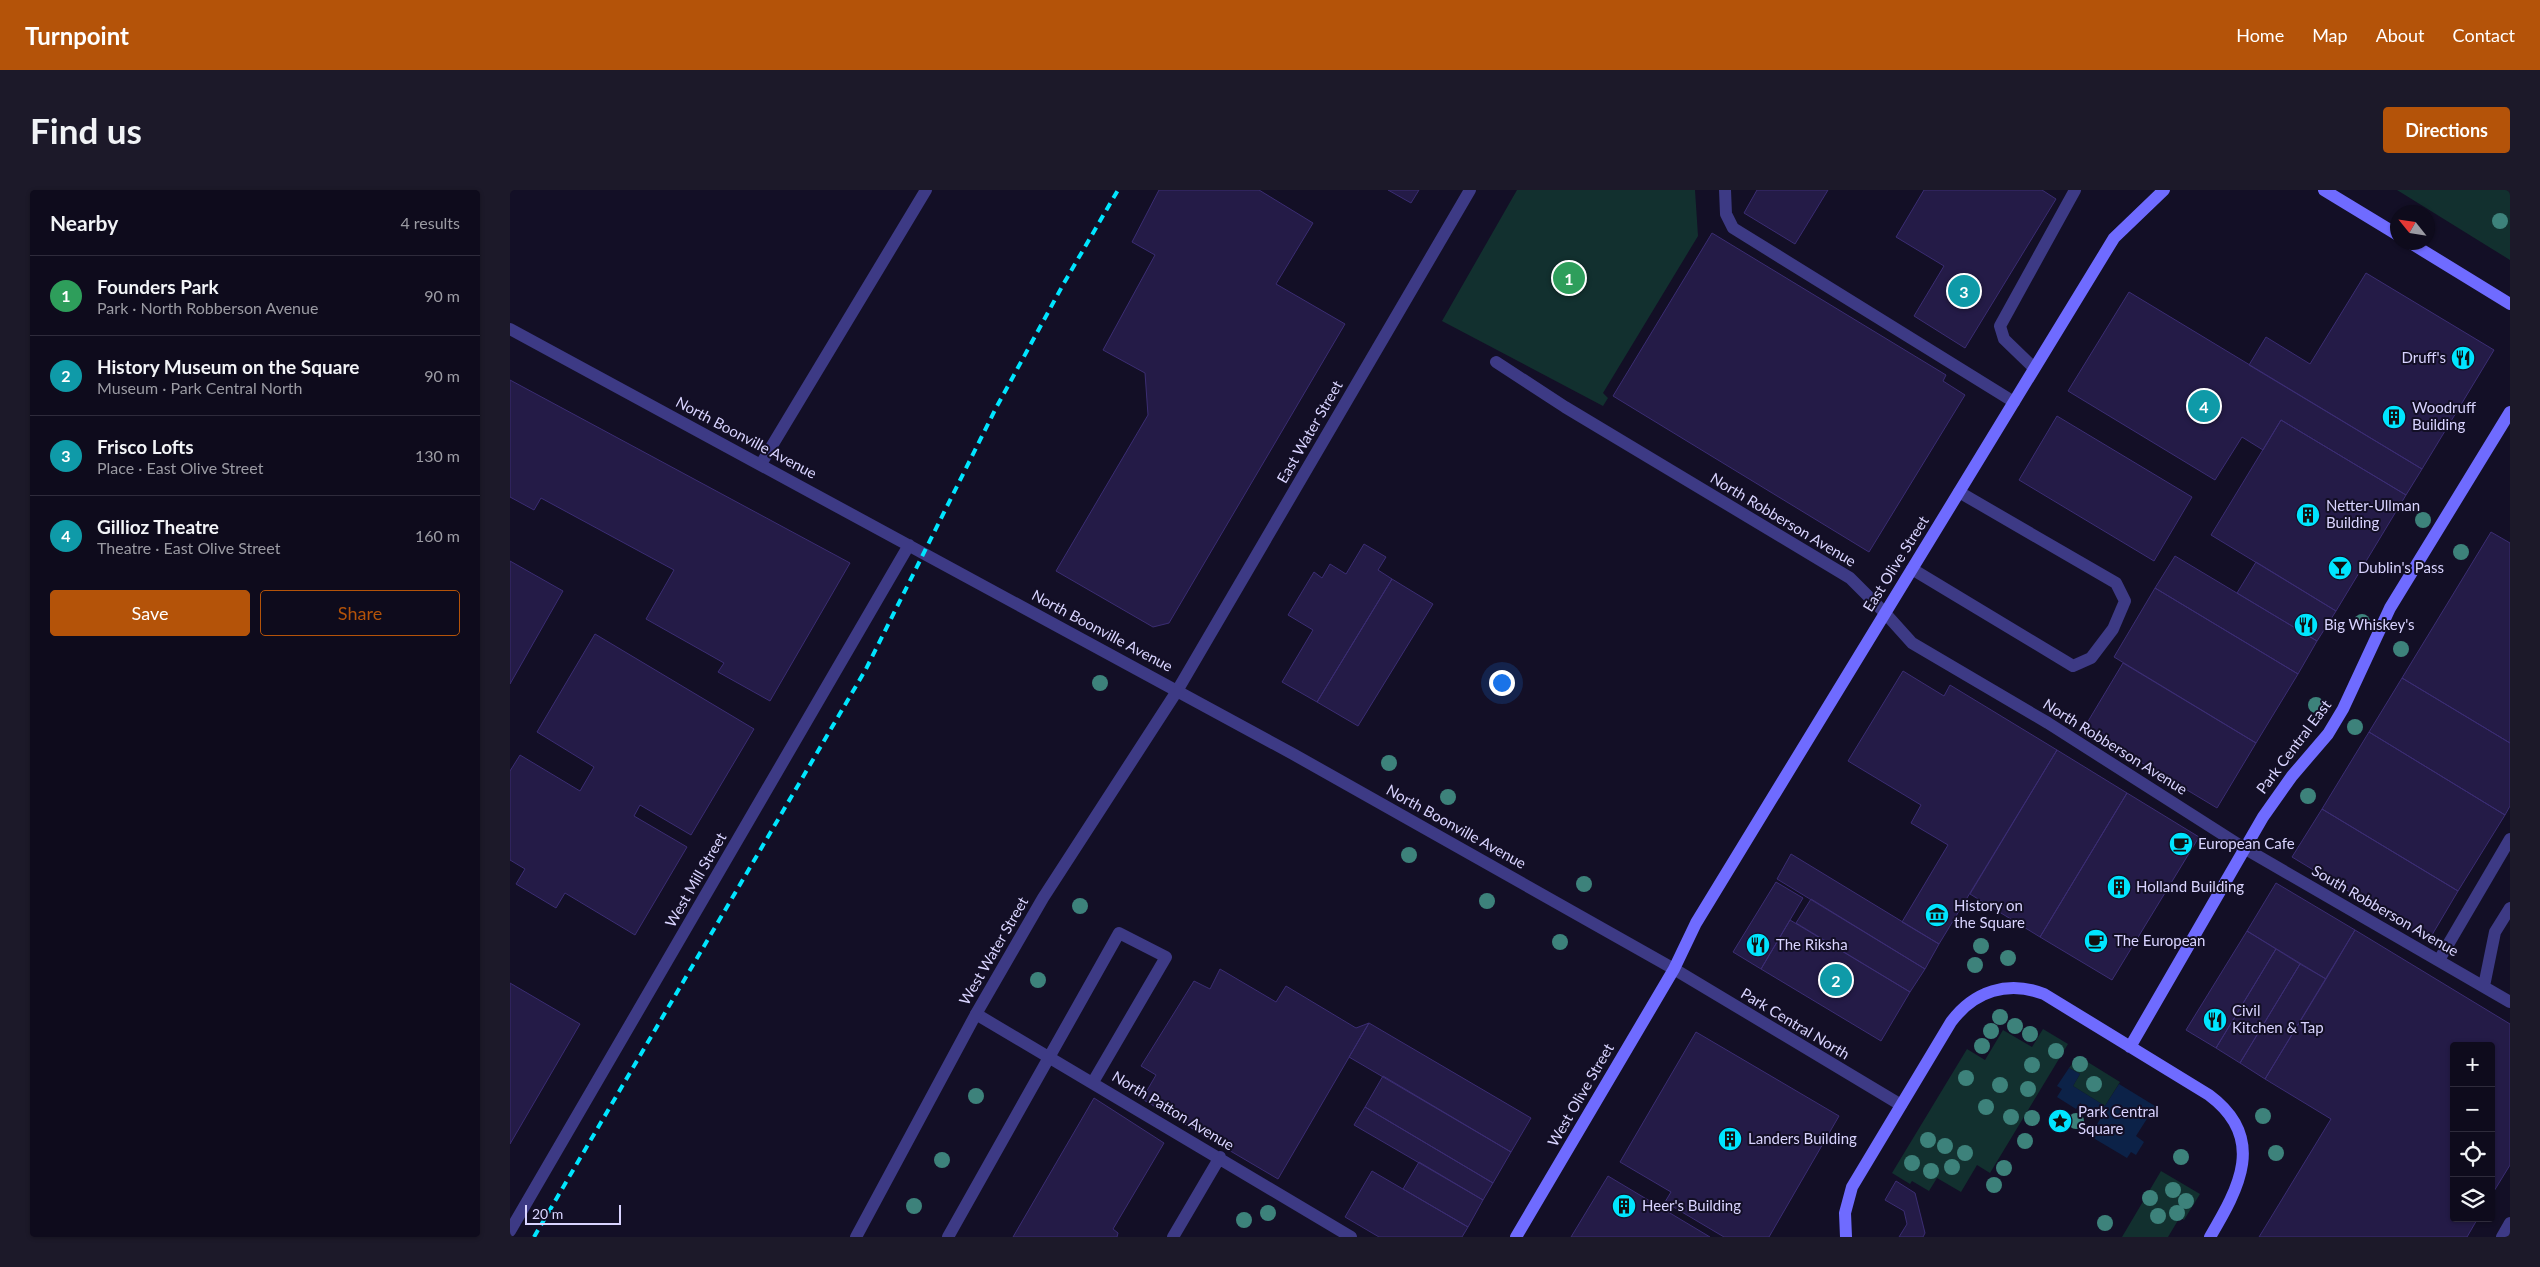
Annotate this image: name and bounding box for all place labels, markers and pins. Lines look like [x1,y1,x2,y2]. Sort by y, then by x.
pin: 1 [1553,259,1585,297]
pin: 3 [1948,272,1980,310]
restaurant icon: Druff's [2450,345,2476,371]
place label: Druff's [2402,348,2446,366]
pin: 4 [2188,387,2220,425]
place label: Woodruff Building [2412,398,2476,433]
building icon: Woodruff Building [2381,404,2407,430]
place label: Netter-Ullman Building [2326,496,2420,531]
building icon: Netter-Ullman Building [2295,502,2321,528]
bar icon: Dublin's Pass [2327,555,2353,581]
place label: Dublin's Pass [2358,558,2444,576]
restaurant icon: Big Whiskey's [2293,612,2319,638]
place label: Big Whiskey's [2324,615,2415,633]
cafe icon: European Cafe [2168,831,2194,857]
place label: European Cafe [2198,834,2295,852]
building icon: Holland Building [2106,874,2132,900]
place label: Holland Building [2136,877,2244,895]
place label: History on the Square [1954,896,2025,931]
museum icon: History on the Square [1924,902,1950,928]
cafe icon: The European [2083,928,2109,954]
place label: The European [2114,931,2205,949]
restaurant icon: The Riksha [1745,932,1771,958]
place label: The Riksha [1776,935,1848,953]
pin: 2 [1820,961,1852,999]
place label: Civil Kitchen & Tap [2232,1001,2324,1036]
restaurant icon: Civil Kitchen & Tap [2202,1007,2228,1033]
place label: Park Central Square [2078,1102,2159,1137]
place icon: Park Central Square [2047,1108,2073,1134]
building icon: Landers Building [1717,1126,1743,1152]
place label: Landers Building [1748,1129,1857,1147]
building icon: Heer's Building [1611,1193,1637,1219]
place label: Heer's Building [1642,1196,1741,1214]

